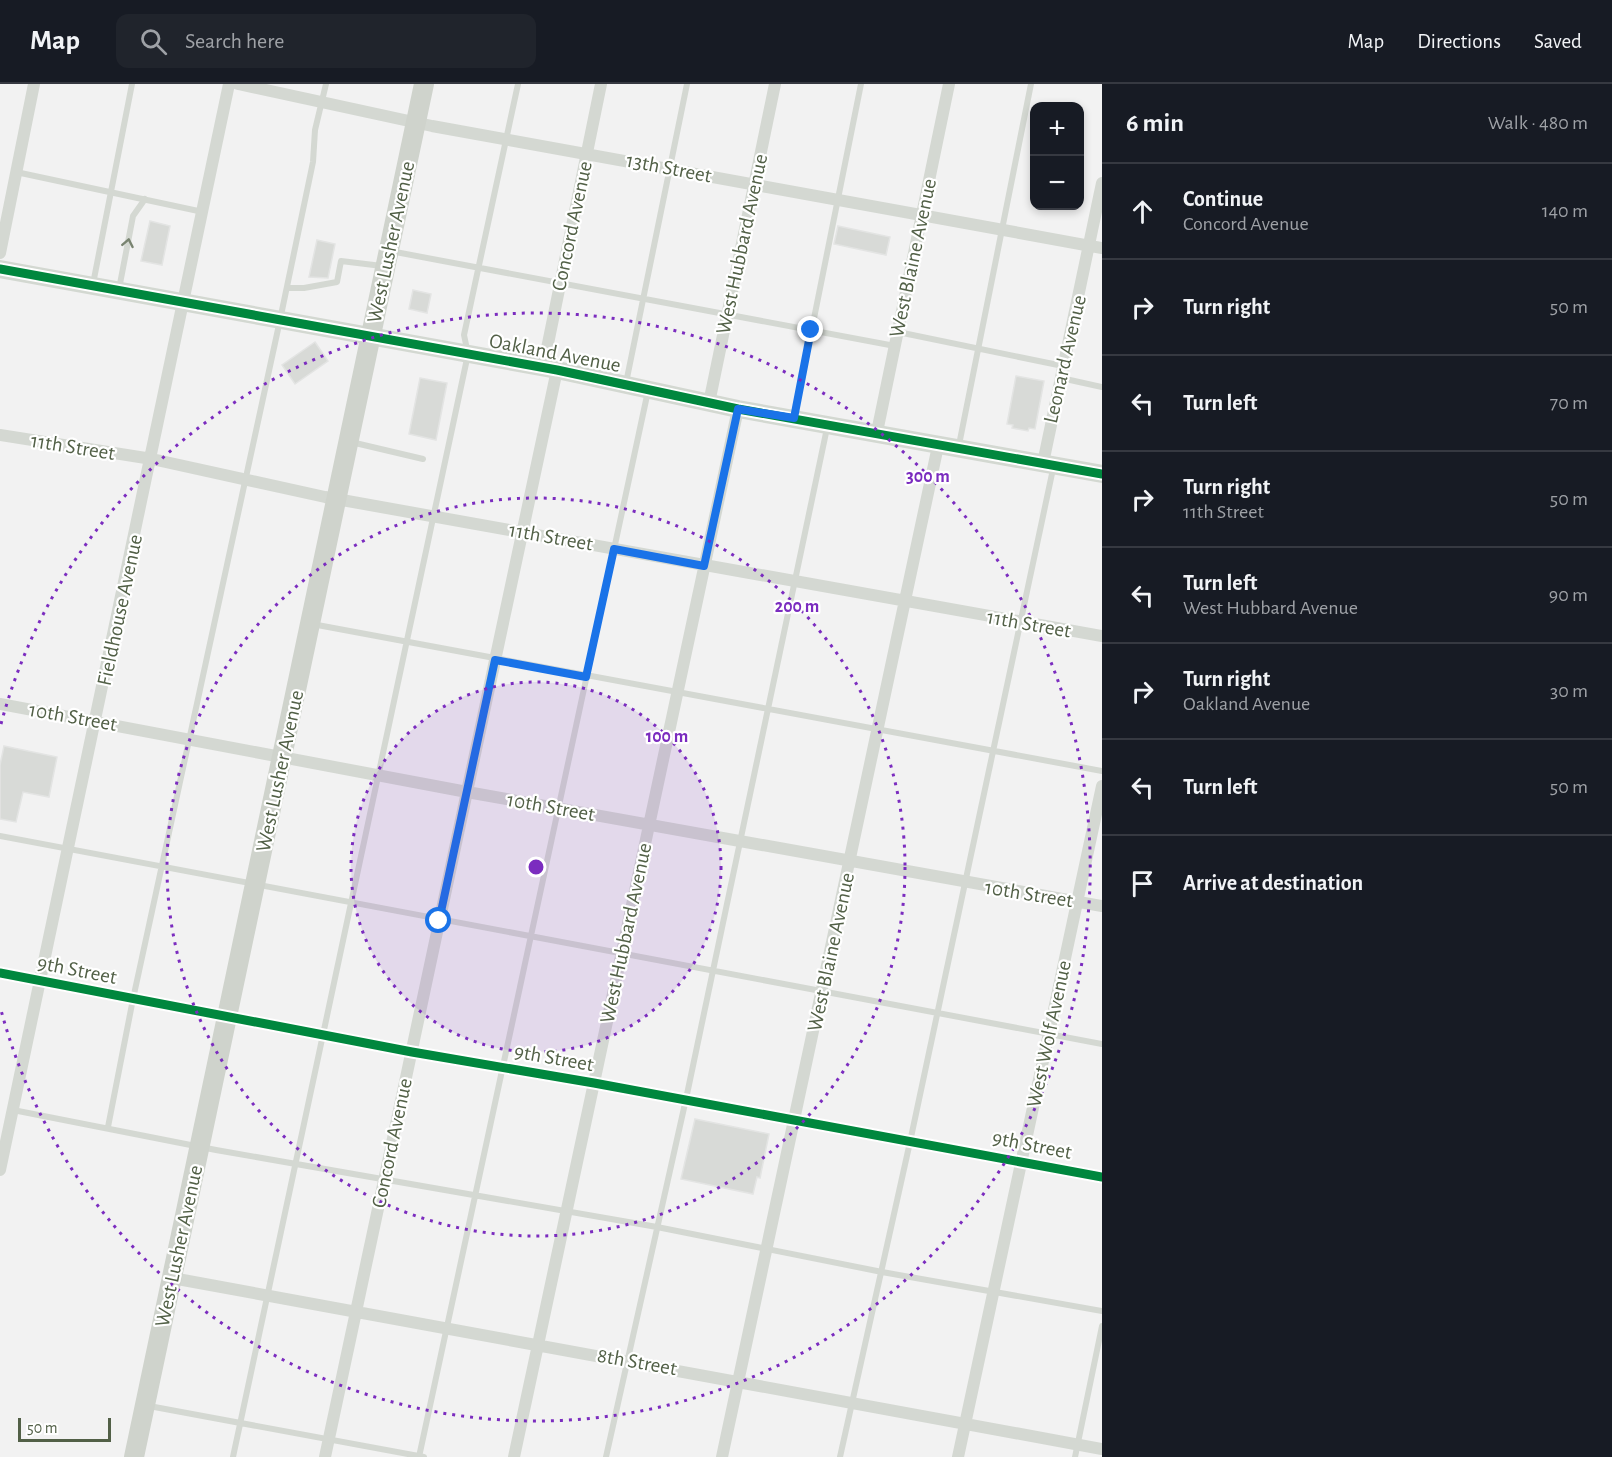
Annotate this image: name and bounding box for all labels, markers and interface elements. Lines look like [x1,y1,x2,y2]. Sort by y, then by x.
search box [116,14,536,68]
icon: search [137,25,170,58]
text: Map [30,27,80,55]
text: Search here [185,30,284,52]
text: Map [1348,31,1384,52]
text: Directions [1417,31,1501,52]
text: Saved [1534,31,1582,52]
map controls [1030,102,1084,210]
button: + [1030,102,1084,156]
text: 6 min [1126,110,1184,136]
text: Walk · 480 m [1488,113,1588,133]
street label: 13th Street [625,149,714,187]
street label: West Hubbard Avenue [713,152,771,336]
button: − [1030,156,1084,210]
street label: West Lusher Avenue [364,159,418,325]
street label: Concord Avenue [548,159,596,293]
street label: West Blaine Avenue [886,177,940,339]
text: Continue [1183,188,1263,210]
icon: ahead [1126,195,1159,228]
text: 140 m [1542,201,1588,221]
text: Concord Avenue [1183,214,1309,234]
one-way arrow [121,238,134,248]
icon: right [1126,291,1159,324]
street label: Leonard Avenue [1040,293,1090,425]
text: Turn right [1183,296,1270,318]
text: 50 m [1550,297,1588,317]
route end [797,316,823,342]
street label: Oakland Avenue [487,330,623,376]
icon: left [1126,387,1159,420]
text: Turn left [1183,392,1257,414]
text: 70 m [1550,393,1588,413]
street label: 11th Street [29,430,117,464]
text: 300 m [906,468,950,486]
text: Turn right [1183,476,1270,498]
icon: right [1126,483,1159,516]
text: 50 m [1550,489,1588,509]
text: 11th Street [1183,502,1264,522]
street label: 11th Street [507,519,595,555]
street label: Fieldhouse Avenue [94,532,146,688]
text: Turn left [1183,572,1257,594]
icon: left [1126,579,1159,612]
text: 90 m [1549,585,1588,605]
text: 200 m [775,598,819,616]
text: West Hubbard Avenue [1183,598,1358,618]
street label: 11th Street [985,606,1073,642]
text: Turn right [1183,668,1270,690]
icon: right [1126,675,1159,708]
text: 30 m [1550,681,1588,701]
street label: West Lusher Avenue [253,688,307,854]
text: Oakland Avenue [1183,694,1310,714]
street label: 10th Street [27,699,119,735]
text: 100 m [646,728,688,746]
icon: left [1126,771,1159,804]
text: Turn left [1183,776,1257,798]
text: 50 m [1550,777,1588,797]
street label: 10th Street [505,789,597,825]
street label: West Hubbard Avenue [597,841,655,1025]
centre of rings [526,857,546,877]
icon: arrive [1126,867,1159,900]
street label: West Blaine Avenue [804,871,858,1033]
text: Arrive at destination [1183,872,1363,894]
street label: 10th Street [983,877,1075,911]
route start [425,907,451,933]
street label: 9th Street [36,952,119,988]
street label: West Wolf Avenue [1023,959,1075,1109]
street label: 9th Street [513,1041,596,1075]
street label: Concord Avenue [368,1076,416,1210]
street label: 9th Street [991,1127,1074,1163]
street label: West Lusher Avenue [152,1163,206,1329]
street label: 8th Street [596,1345,679,1379]
scale bar [18,1415,111,1442]
text: 50 m [27,1420,58,1436]

